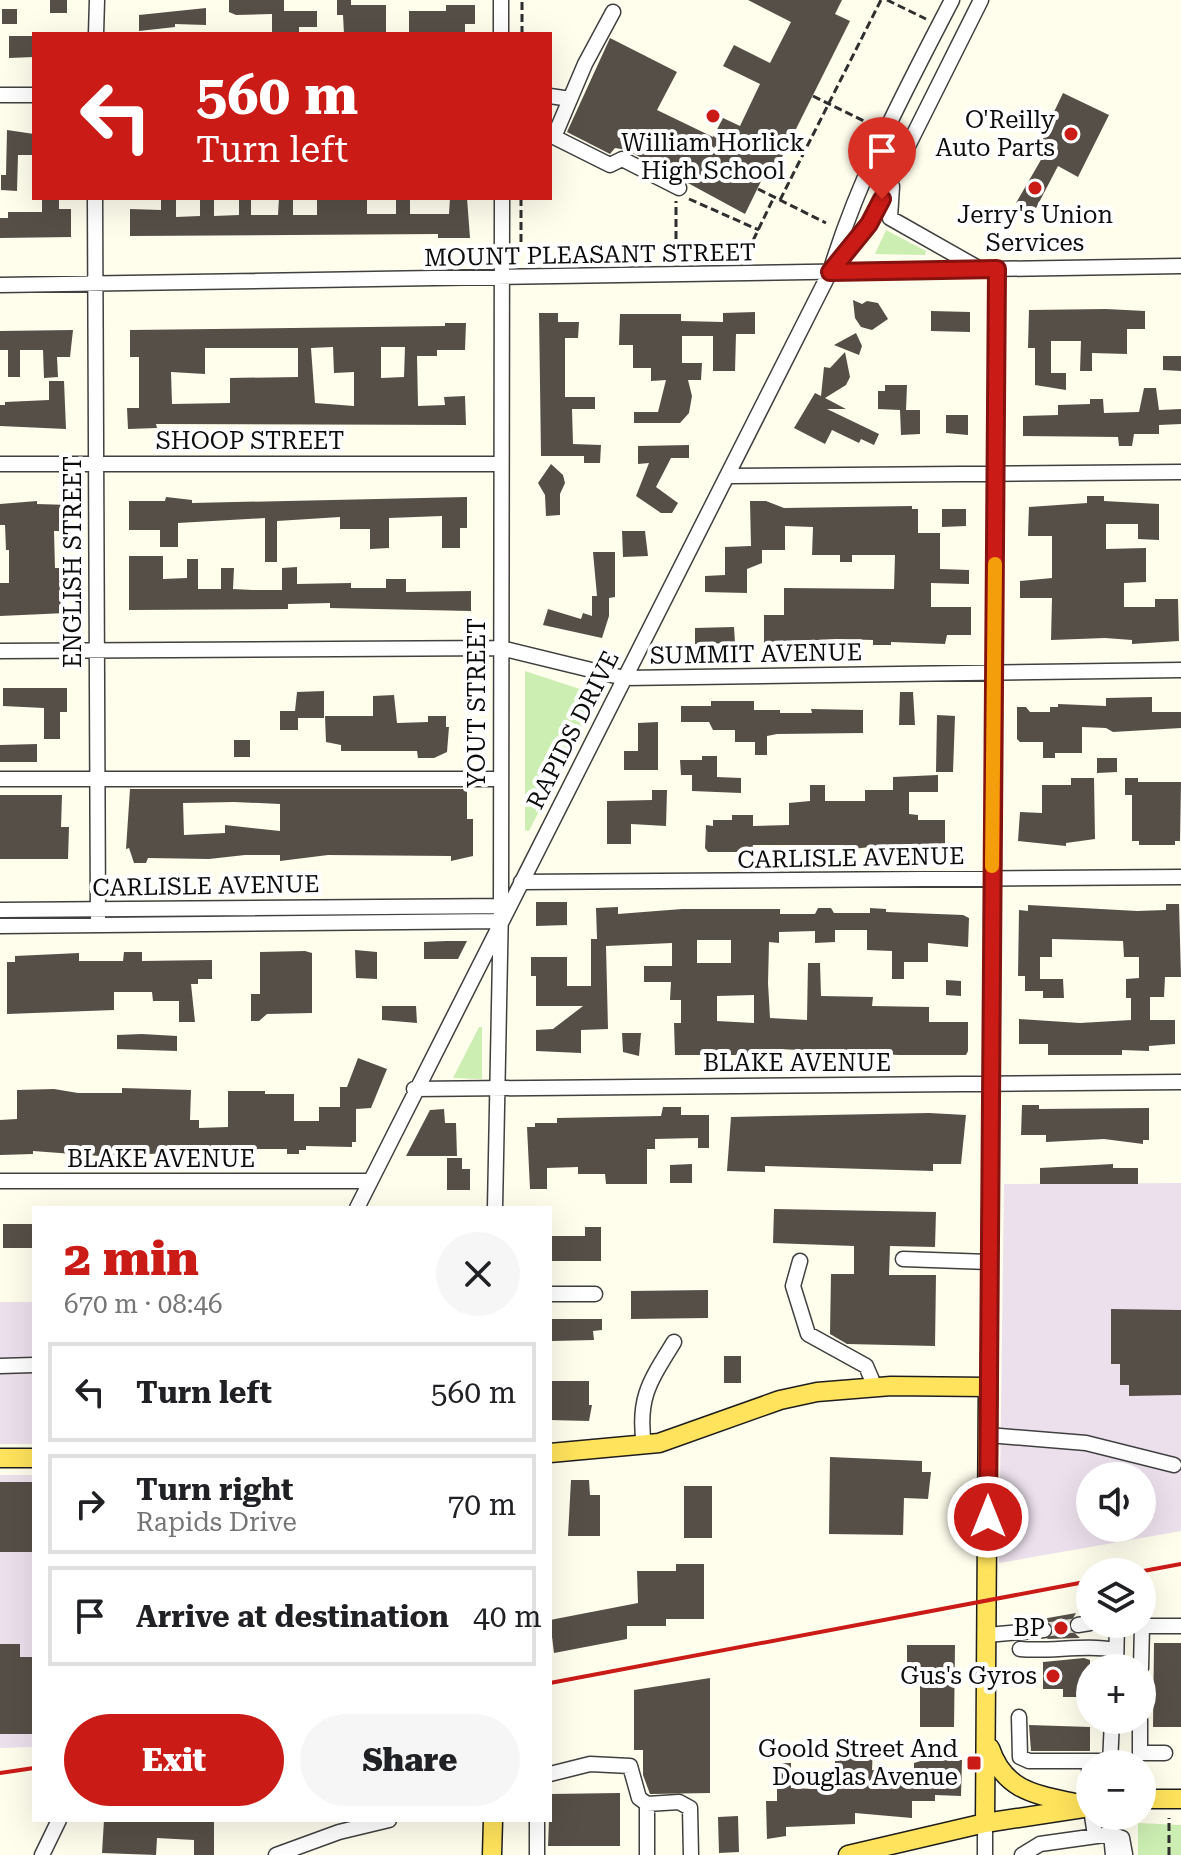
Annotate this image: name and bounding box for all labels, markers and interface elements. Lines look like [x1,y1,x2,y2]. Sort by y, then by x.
text: 560 m [196,62,358,128]
icon: left [64,64,168,168]
place label: O'Reilly Auto Parts [936,106,1056,162]
marker: William Horlick High School [704,107,722,125]
pin [848,117,916,199]
marker: O'Reilly Auto Parts [1062,125,1080,143]
text: Turn left [196,129,348,171]
place label: William Horlick High School [621,129,805,185]
icon: arrive [860,129,904,173]
marker: Jerry's Union Services [1026,179,1044,197]
place label: Jerry's Union Services [957,201,1113,257]
street label: MOUNT PLEASANT STREET [424,238,756,272]
street label: SHOOP STREET [156,427,344,455]
street label: ENGLISH STREET [59,456,87,668]
street label: YOUT STREET [463,618,491,788]
street label: SUMMIT AVENUE [650,638,862,670]
street label: RAPIDS DRIVE [521,646,625,814]
street label: CARLISLE AVENUE [737,842,965,874]
street label: CARLISLE AVENUE [92,870,320,902]
street label: BLAKE AVENUE [703,1049,891,1077]
street label: BLAKE AVENUE [67,1145,255,1173]
text: 2 min [64,1231,199,1287]
button: close [436,1232,520,1316]
text: 670 m · 08:46 [64,1289,223,1319]
icon: left [68,1370,112,1414]
text: Turn left [136,1375,272,1410]
text: 560 m [431,1375,516,1410]
map controls [1076,1462,1156,1830]
button: sound [1076,1462,1156,1542]
text: Turn right [136,1472,293,1507]
position arrow [946,1475,1030,1559]
icon: right [68,1482,112,1526]
text: 70 m [447,1487,516,1522]
text: Rapids Drive [136,1507,297,1537]
button: layers [1076,1558,1156,1638]
icon: arrive [68,1594,112,1638]
text: Arrive at destination [136,1599,449,1634]
text: 40 m [473,1599,542,1634]
place label: BP [1013,1614,1045,1642]
marker: BP [1052,1619,1070,1637]
button: + [1076,1654,1156,1734]
place label: Gus's Gyros [900,1662,1037,1690]
marker: Gus's Gyros [1044,1667,1062,1685]
button: Exit [64,1714,284,1806]
button: Share [300,1714,520,1806]
place label: Goold Street And Douglas Avenue [758,1735,958,1791]
button: − [1076,1750,1156,1830]
marker: Goold Street And Douglas Avenue [965,1754,983,1772]

